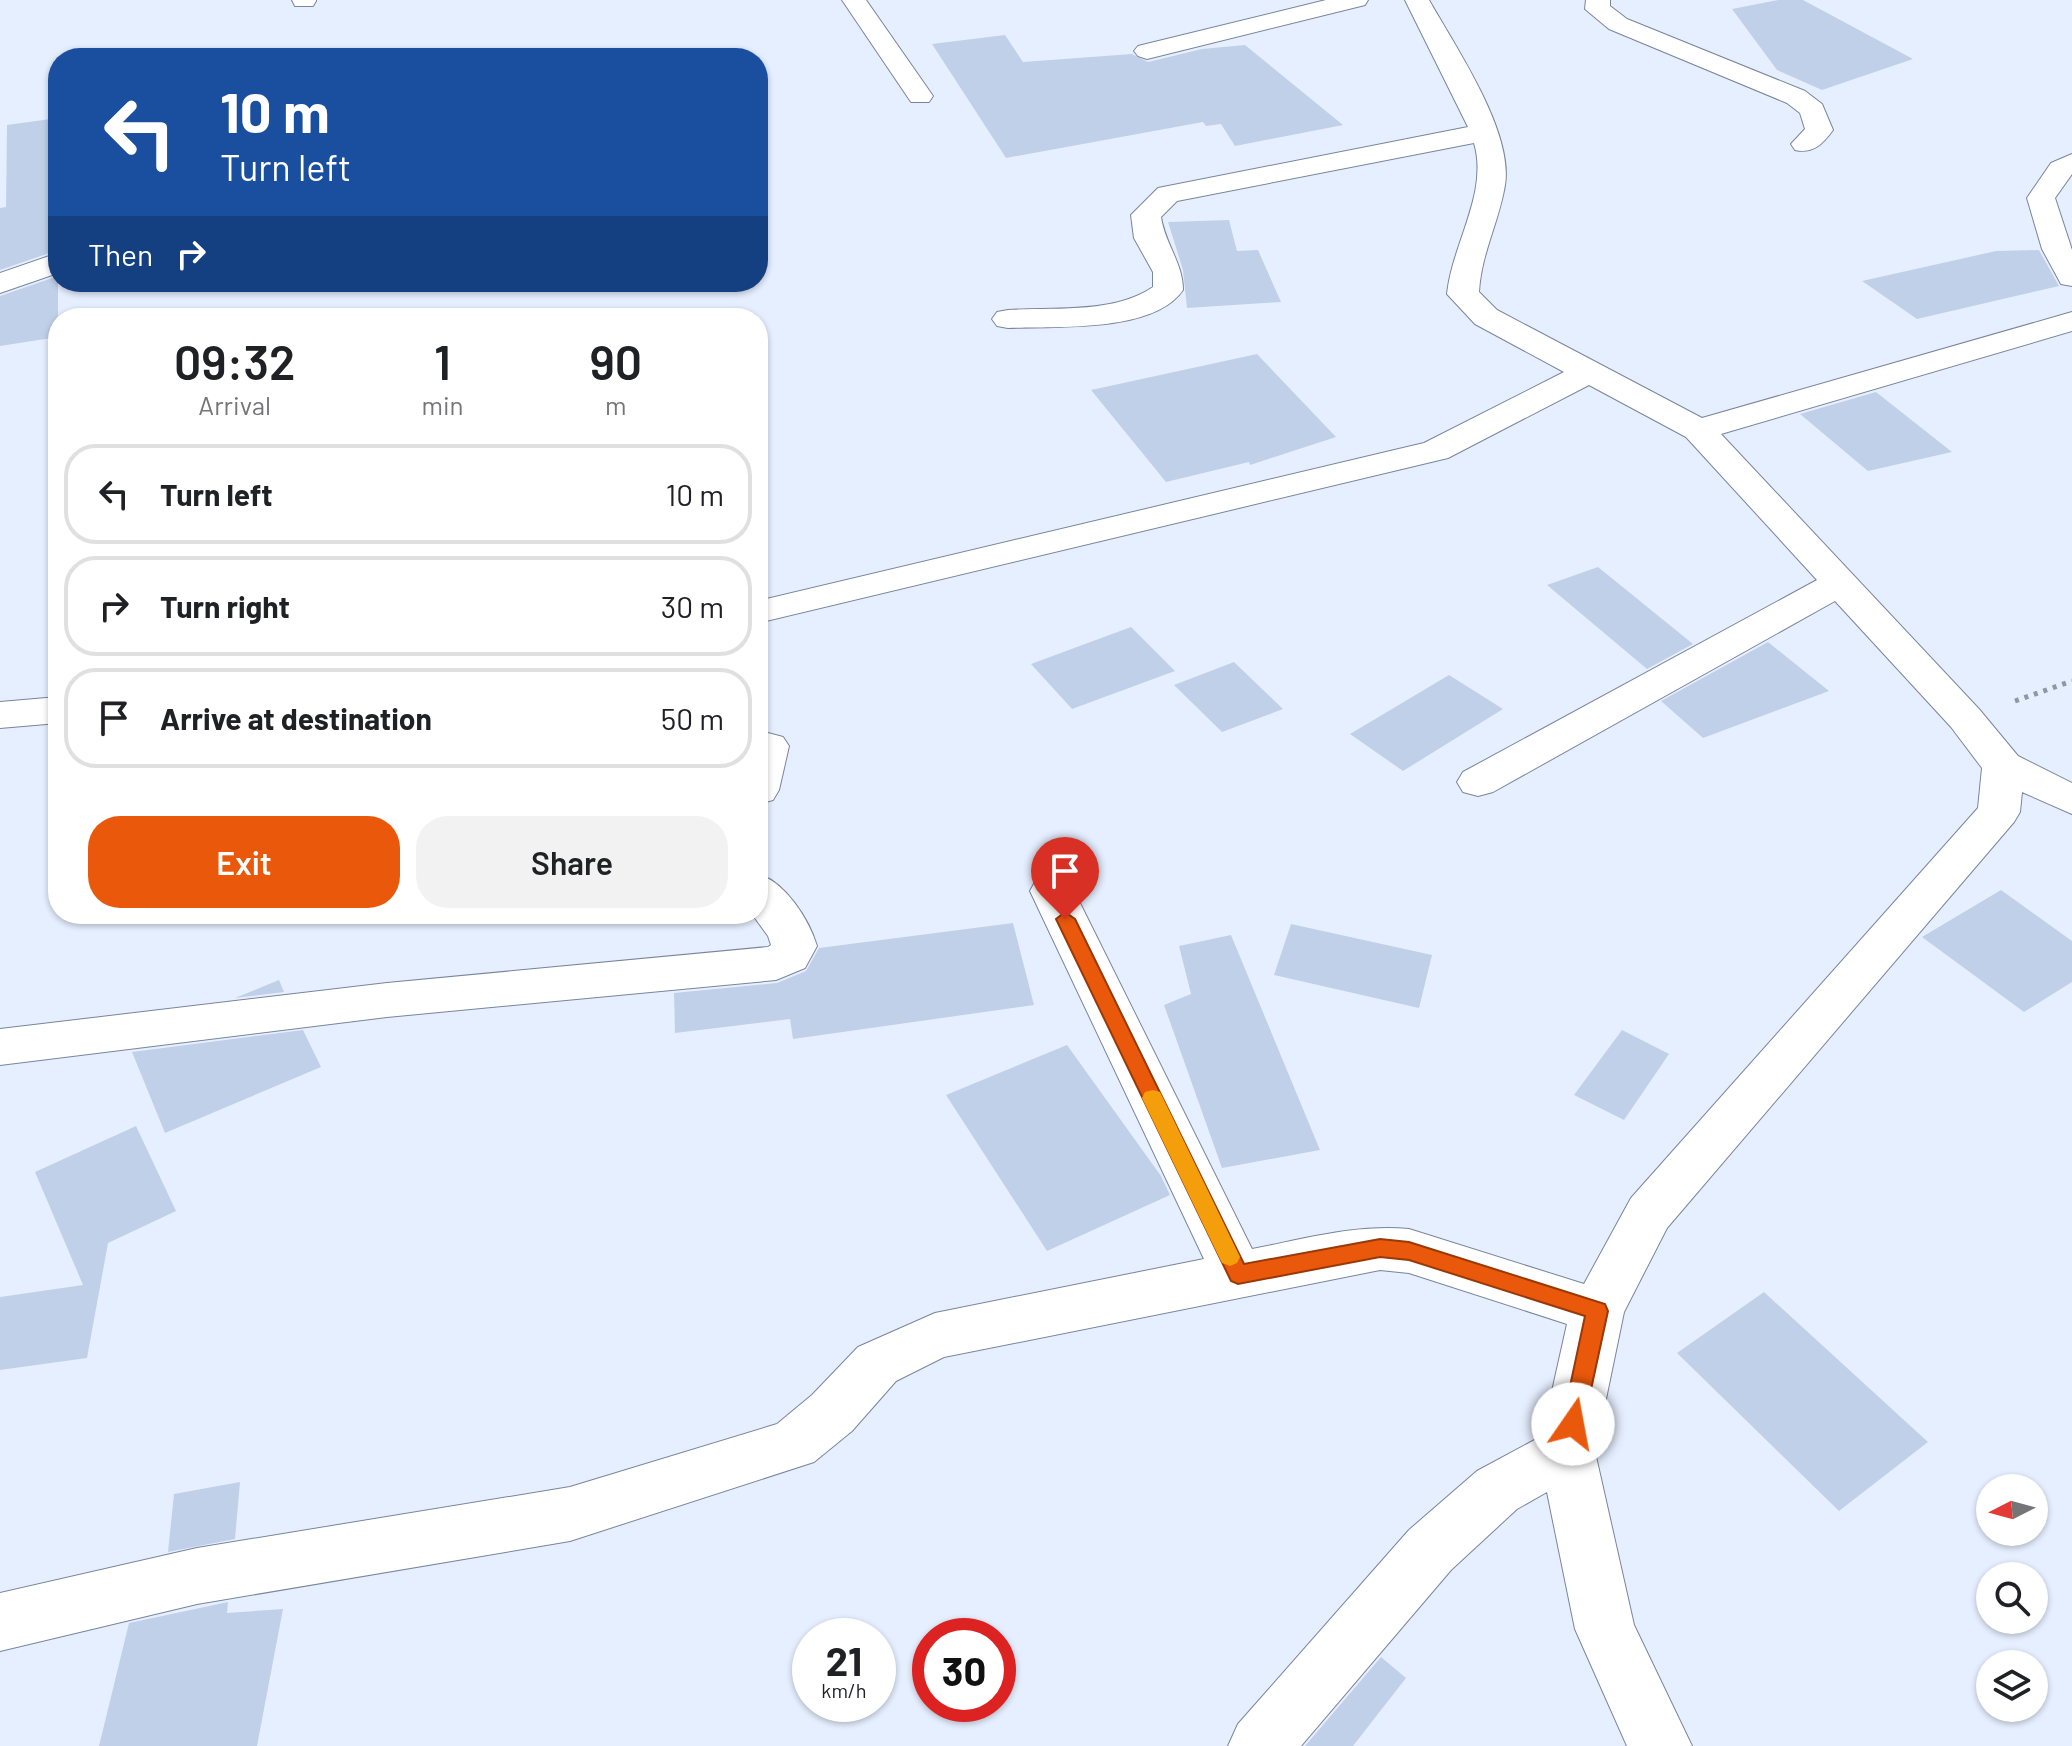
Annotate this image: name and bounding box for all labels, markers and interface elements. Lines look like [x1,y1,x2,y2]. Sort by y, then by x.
text: 10 m [220,77,330,144]
icon: left [88,80,192,184]
text: Turn left [220,145,351,188]
icon: right [169,232,213,276]
text: Then [88,236,153,272]
text: 09:32 [174,332,295,390]
text: 1 [434,332,451,390]
text: 90 [589,332,642,390]
text: Arrival [198,389,271,420]
text: min [421,389,464,420]
text: m [605,389,627,420]
icon: left [92,472,136,516]
text: Turn left [160,476,273,512]
text: 10 m [666,476,724,512]
icon: right [92,584,136,628]
text: Turn right [160,588,290,624]
text: 30 m [661,588,724,624]
icon: arrive [92,696,136,740]
text: Arrive at destination [160,700,432,736]
text: 50 m [661,700,724,736]
button: Exit [88,816,400,908]
button: Share [416,816,728,908]
pin [1031,837,1099,919]
icon: arrive [1043,849,1087,893]
position arrow [1531,1382,1615,1466]
north arrow [1976,1474,2048,1546]
map controls [1976,1474,2048,1722]
button: search [1976,1562,2048,1634]
speed limit sign: 30 [912,1618,1016,1722]
text: 21 [826,1636,862,1684]
button: layers [1976,1650,2048,1722]
text: km/h [821,1678,867,1702]

